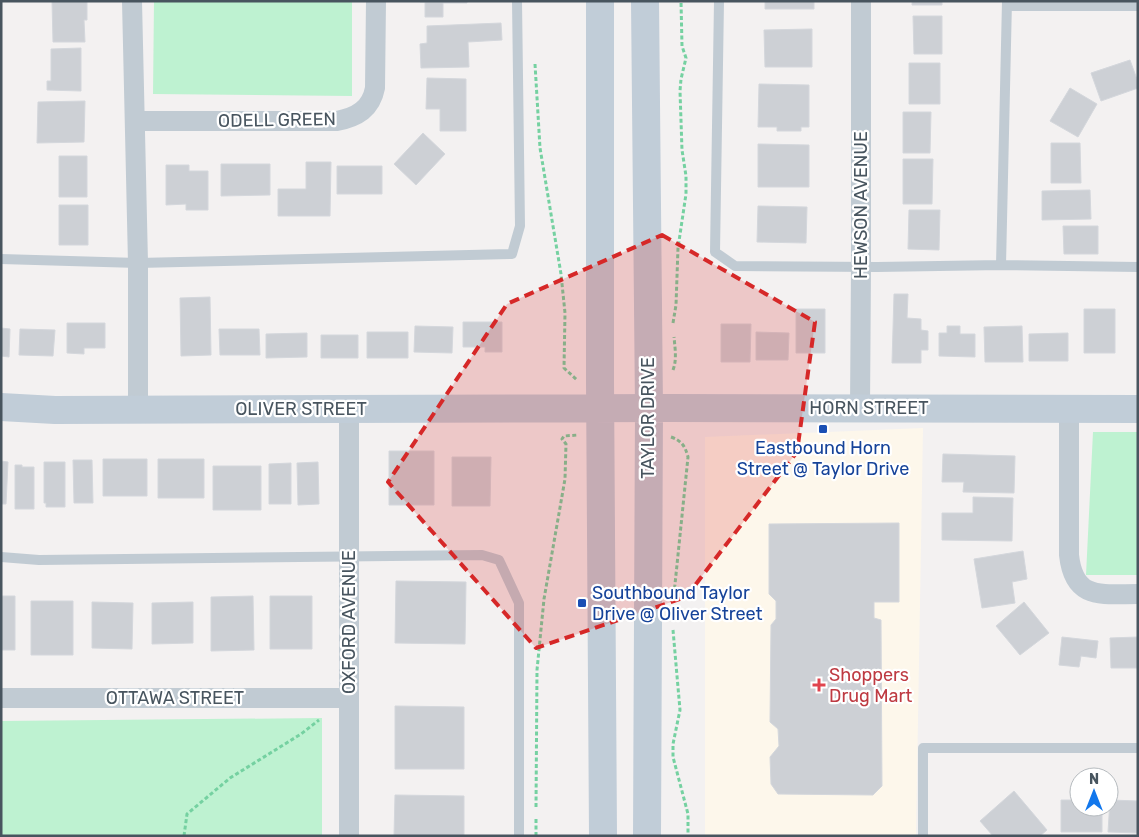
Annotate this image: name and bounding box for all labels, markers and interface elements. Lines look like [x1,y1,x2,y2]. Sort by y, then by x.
street label: ODELL GREEN [218,108,336,132]
street label: HEWSON AVENUE [850,131,872,279]
street label: TAYLOR DRIVE [637,357,659,479]
street label: HORN STREET [809,397,929,419]
street label: OLIVER STREET [235,398,367,420]
marker: Eastbound Horn Street @ Taylor Drive [817,423,829,435]
place label: Eastbound Horn Street @ Taylor Drive [737,437,909,480]
street label: OXFORD AVENUE [338,550,360,694]
place label: Southbound Taylor Drive @ Oliver Street [592,582,763,625]
marker: Southbound Taylor Drive @ Oliver Street [576,597,588,609]
place label: Shoppers Drug Mart [829,664,912,707]
marker: Shoppers Drug Mart [813,679,825,691]
street label: OTTAWA STREET [106,687,244,709]
north arrow [1069,767,1119,817]
text: N [1089,771,1099,788]

